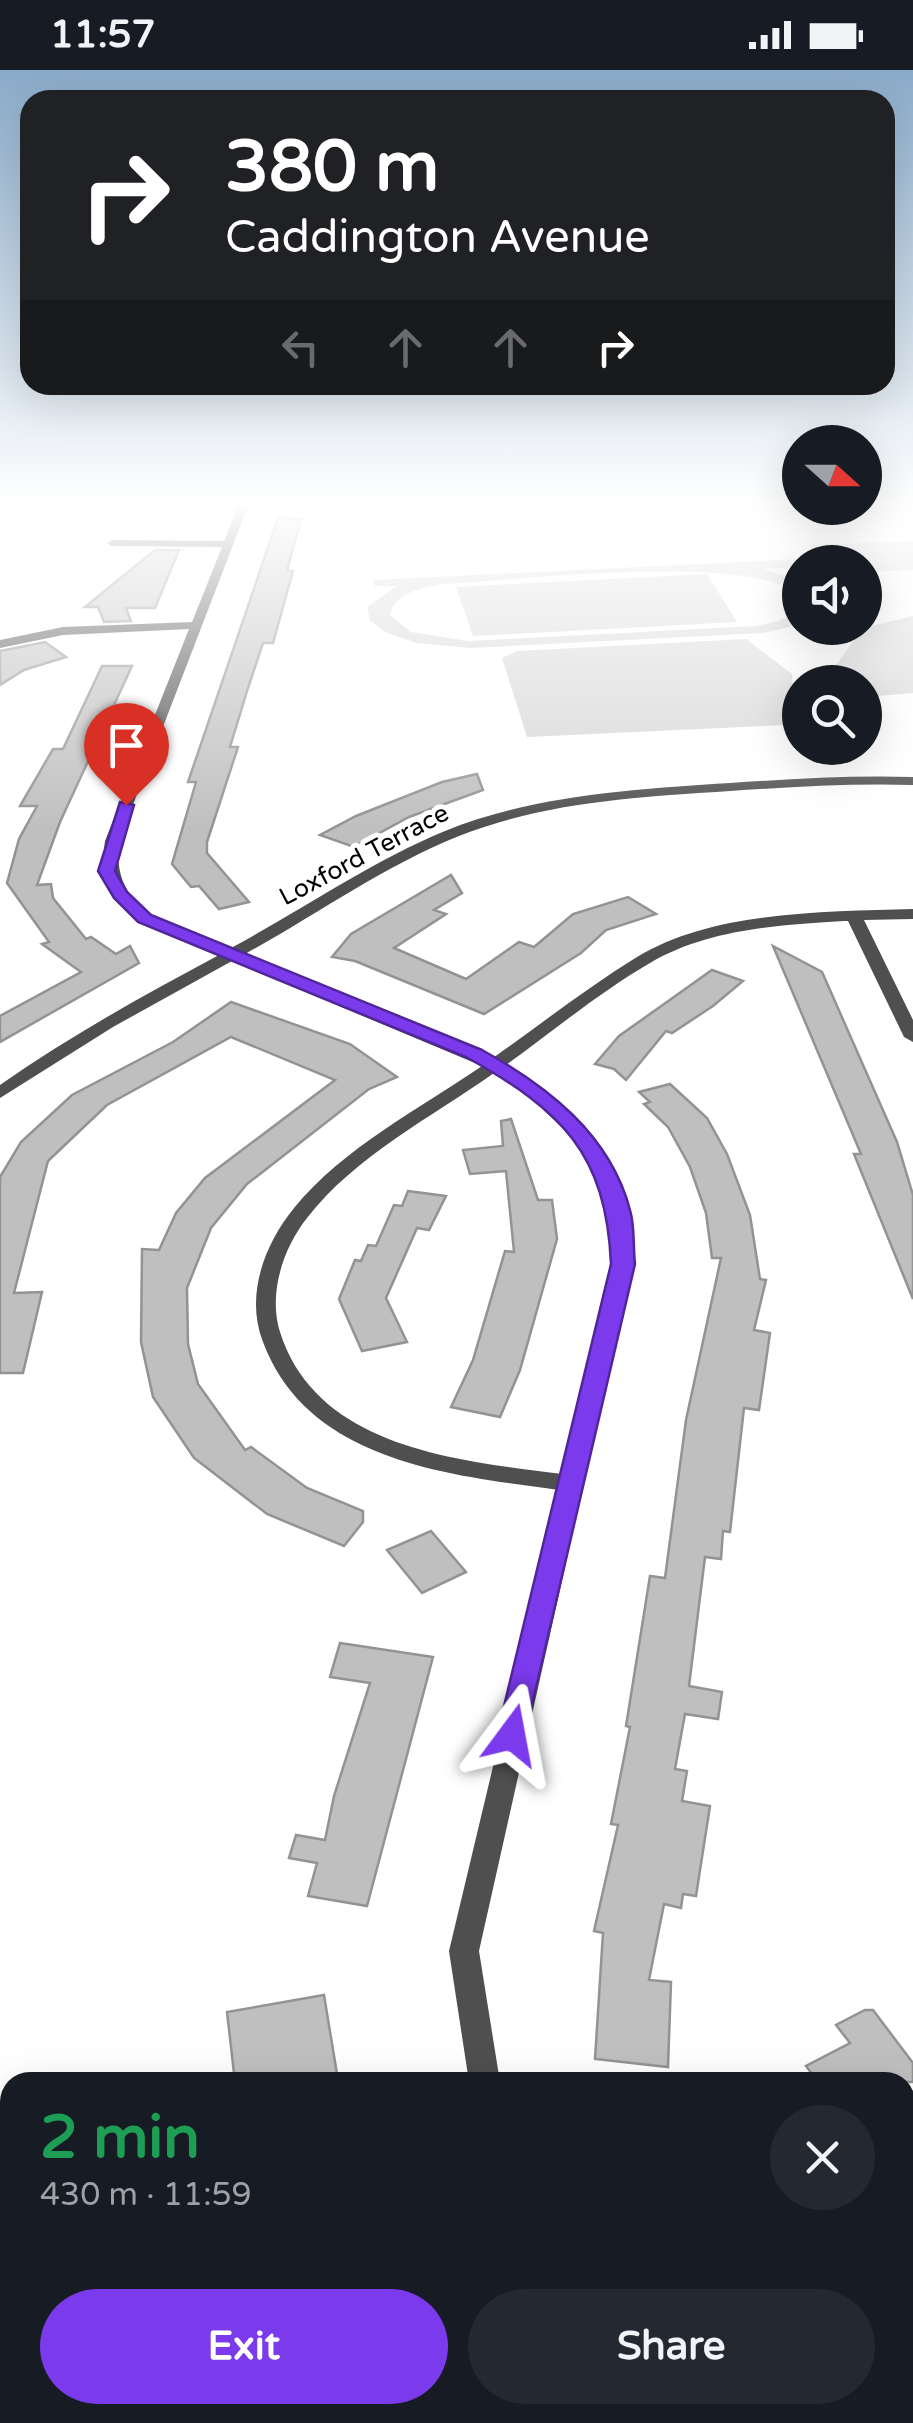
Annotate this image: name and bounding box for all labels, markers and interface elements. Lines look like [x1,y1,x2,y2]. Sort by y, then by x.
text: 11:57 [50,12,155,58]
text: 380 m [225,126,439,210]
icon: right [60,130,190,260]
text: Caddington Avenue [225,211,650,265]
icon: left [273,320,328,375]
icon: ahead [378,320,433,375]
icon: ahead [483,320,538,375]
icon: right [588,320,643,375]
north arrow [782,425,882,525]
map controls [782,425,882,765]
button: sound [782,545,882,645]
button: search [782,665,882,765]
pin [84,703,169,806]
icon: arrive [99,718,154,773]
street label: Loxford Terrace [274,798,454,912]
position arrow [460,1683,564,1787]
text: 2 min [40,2102,200,2174]
button: close [770,2105,875,2210]
text: 430 m · 11:59 [40,2176,252,2214]
button: Exit [40,2289,448,2404]
button: Share [468,2289,875,2404]

